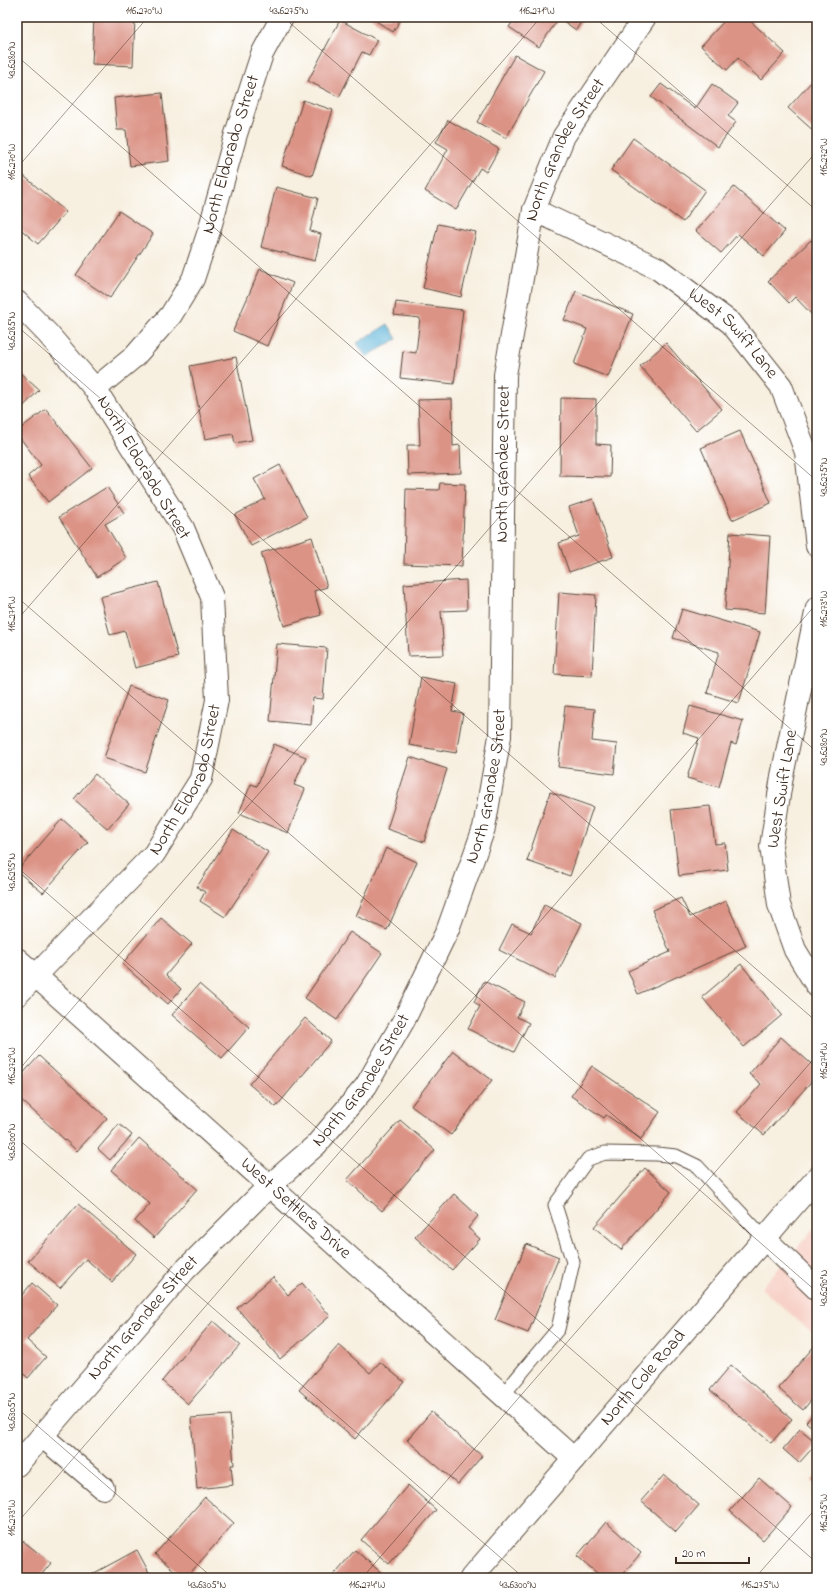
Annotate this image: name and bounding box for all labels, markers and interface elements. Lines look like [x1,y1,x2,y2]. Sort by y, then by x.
text: 116.270°W [126,4,163,19]
text: 43.6275°N [270,4,309,19]
text: 116.271°W [519,4,555,19]
text: 43.6280°N [5,41,20,79]
street label: North Eldorado Street [196,72,267,237]
street label: North Grandee Street [519,73,612,223]
text: 116.272°W [817,138,832,176]
text: 116.270°W [5,143,20,180]
street label: West Swift Lane [682,282,785,386]
text: 43.6285°N [5,311,20,350]
street label: North Grandee Street [490,385,518,543]
street label: North Eldorado Street [90,391,196,545]
text: 43.6275°N [817,457,832,496]
text: 116.273°W [817,591,832,627]
text: 116.271°W [5,596,20,632]
street label: North Eldorado Street [143,702,229,861]
street label: North Grandee Street [459,709,513,868]
street label: West Swift Lane [761,727,805,850]
text: 43.6280°N [817,728,832,766]
text: 43.6295°N [5,853,20,891]
street label: North Grandee Street [306,1010,418,1153]
text: 116.274°W [817,1043,832,1079]
text: 116.272°W [5,1047,20,1085]
text: 43.6300°N [5,1123,20,1160]
street label: West Settlers Drive [234,1152,357,1266]
street label: North Grandee Street [82,1250,205,1386]
text: 43.6290°N [817,1270,832,1306]
street label: North Cole Road [595,1325,693,1432]
text: 43.6305°N [5,1393,20,1431]
text: 116.275°W [817,1494,832,1532]
text: 116.273°W [5,1500,20,1536]
scale bar [676,1539,749,1565]
text: 20 m [682,1545,705,1563]
text: 43.6305°N [188,1578,226,1593]
text: 116.274°W [349,1578,385,1593]
text: 43.6300°N [500,1578,537,1593]
text: 116.275°W [741,1578,779,1593]

